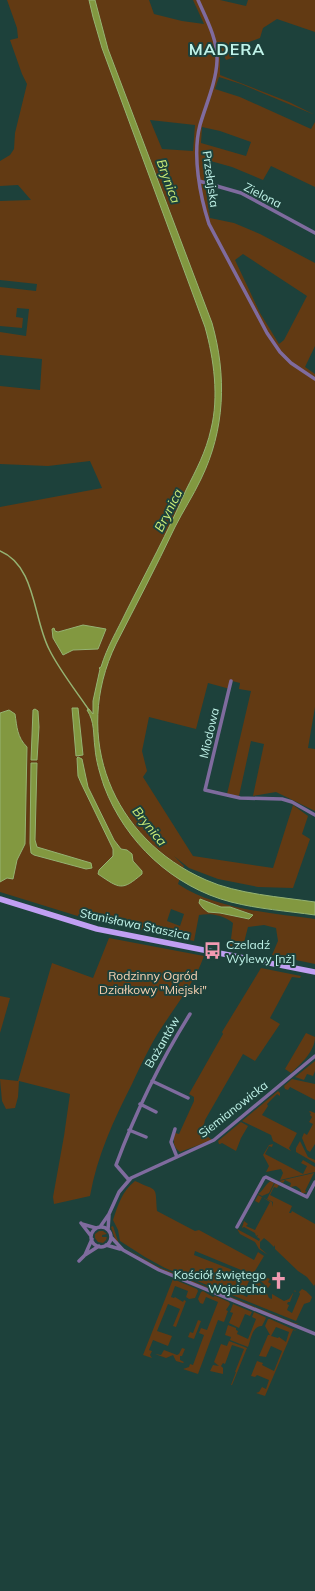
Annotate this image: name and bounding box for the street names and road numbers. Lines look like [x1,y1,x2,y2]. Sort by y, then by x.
street label: Przełajska [200,150,222,208]
street label: Zielona [242,179,284,211]
street label: Miodowa [196,706,222,760]
street label: Stanisława Staszica [79,905,191,943]
street label: Bażantów [141,1013,183,1070]
street label: Siemianowicka [195,1077,271,1141]

